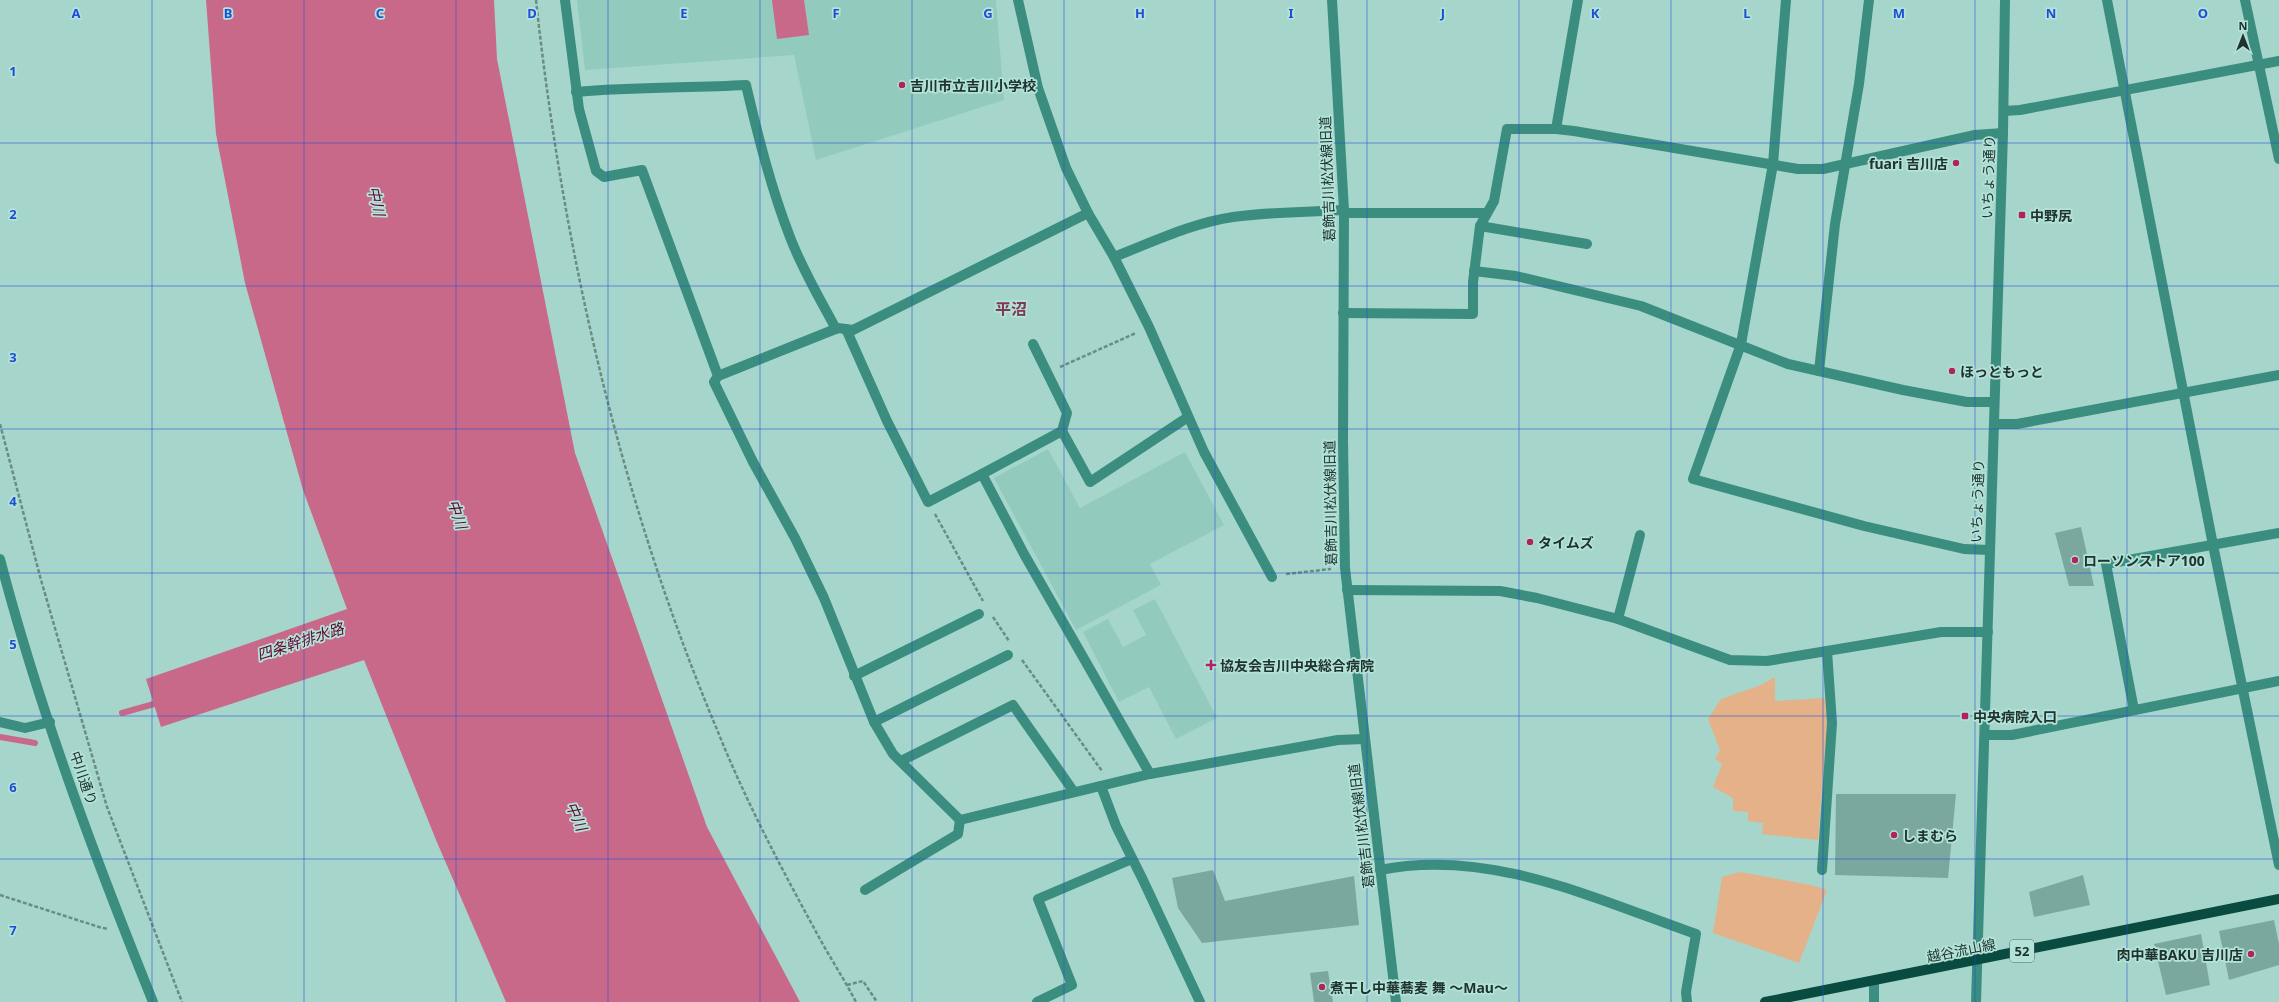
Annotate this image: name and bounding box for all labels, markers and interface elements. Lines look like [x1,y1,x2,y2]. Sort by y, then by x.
text: A [72,4,81,22]
text: B [224,4,232,22]
text: C [376,4,384,22]
text: D [527,4,537,22]
text: E [680,4,688,22]
text: F [832,4,840,22]
text: G [983,4,993,22]
text: H [1135,4,1145,22]
text: I [1288,4,1294,22]
text: J [1440,4,1445,22]
text: K [1591,4,1600,22]
text: L [1743,4,1751,22]
text: M [1893,4,1905,22]
text: N [2046,4,2056,22]
text: O [2198,4,2208,22]
north arrow [2223,16,2263,56]
text: N [2239,18,2247,33]
text: 1 [9,62,17,80]
place label: 吉川市立吉川小学校 [910,76,1036,95]
marker: 吉川市立吉川小学校 [897,80,907,90]
street label: 葛飾吉川松伏線旧道 [1315,116,1339,242]
street label: いちょう通り [1977,135,1999,219]
place label: fuari 吉川店 [1869,154,1948,173]
marker: fuari 吉川店 [1951,158,1961,168]
water label: 中川 [364,184,390,220]
text: 2 [9,205,17,223]
place label: 中野尻 [2030,206,2072,225]
marker: 中野尻 [2017,210,2027,220]
district label: 平沼 [995,298,1027,320]
text: 3 [9,348,17,366]
place label: ほっともっと [1960,362,2044,381]
marker: ほっともっと [1947,366,1957,376]
street label: 葛飾吉川松伏線旧道 [1319,440,1341,566]
street label: いちょう通り [1966,459,1988,543]
text: 4 [9,492,17,510]
water label: 中川 [444,497,473,533]
place label: タイムズ [1538,533,1594,552]
marker: タイムズ [1525,537,1535,547]
place label: ローソンストア100 [2083,551,2205,570]
marker: ローソンストア100 [2070,555,2080,565]
water label: 四条幹排水路 [254,617,348,664]
text: 5 [9,635,17,653]
place label: 協友会吉川中央総合病院 [1220,656,1374,675]
marker: 協友会吉川中央総合病院 [1205,659,1217,671]
place label: 中央病院入口 [1973,707,2057,726]
marker: 中央病院入口 [1960,711,1970,721]
street label: 中川通り [66,748,102,808]
street label: 葛飾吉川松伏線旧道 [1344,762,1378,890]
text: 6 [9,778,17,796]
water label: 中川 [562,798,593,836]
place label: しまむら [1902,826,1958,845]
marker: しまむら [1889,830,1899,840]
text: 7 [9,921,17,939]
street label: 越谷流山線 [1925,934,1997,966]
road number: 52 [2010,940,2034,962]
place label: 肉中華BAKU 吉川店 [2116,945,2243,964]
marker: 肉中華BAKU 吉川店 [2246,949,2256,959]
place label: 煮干し中華蕎麦 舞 〜Mau〜 [1330,978,1508,997]
marker: 煮干し中華蕎麦 舞 〜Mau〜 [1317,982,1327,992]

